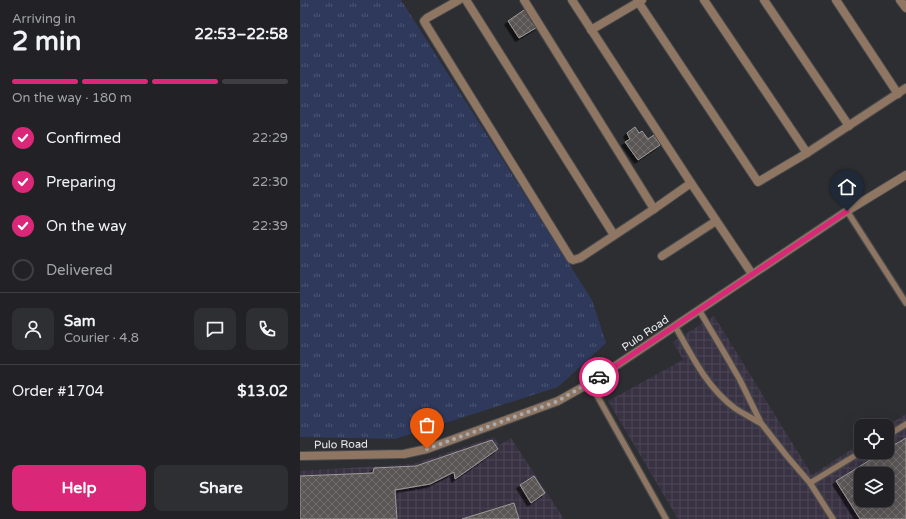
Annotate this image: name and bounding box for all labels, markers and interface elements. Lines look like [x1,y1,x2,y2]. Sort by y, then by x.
text: Arriving in [12,11,76,27]
text: 22:53–22:58 [195,25,288,43]
text: 2 min [12,26,81,57]
text: On the way · 180 m [12,90,132,106]
icon: check [12,127,34,149]
text: Confirmed [46,129,121,147]
text: 22:29 [252,130,288,146]
pin [830,170,864,211]
icon: check [12,171,34,193]
text: Preparing [46,173,116,191]
text: 22:30 [252,174,288,190]
icon: home [836,176,858,198]
icon: check [12,215,34,237]
text: On the way [46,217,126,235]
text: 22:39 [252,218,288,234]
text: Delivered [46,261,113,279]
button: person [12,308,54,350]
button: chat [194,308,236,350]
button: phone [246,308,288,350]
text: Sam [64,312,95,330]
street label: Pulo Road [619,313,671,354]
text: Courier · 4.8 [64,330,139,346]
courier [579,357,619,397]
icon: car [588,366,610,388]
text: Order #1704 [12,382,104,400]
text: $13.02 [237,382,288,400]
pin [410,408,444,449]
icon: bag [416,414,438,436]
map controls [854,419,894,507]
button: locate [854,419,894,459]
street label: Pulo Road [314,438,368,451]
button: Help [12,465,146,511]
button: Share [154,465,288,511]
button: layers [854,467,894,507]

